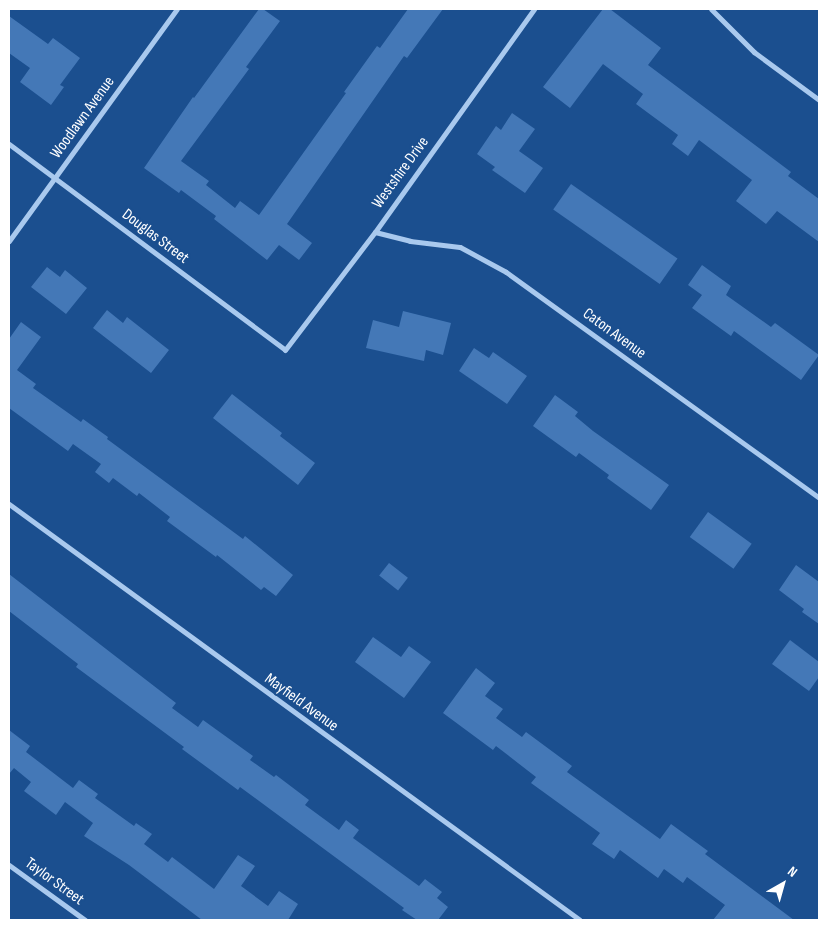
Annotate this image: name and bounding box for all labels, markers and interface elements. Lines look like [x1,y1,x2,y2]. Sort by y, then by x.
street label: Woodlawn Avenue [47,73,119,163]
street label: Westshire Drive [369,133,433,213]
street label: Douglas Street [118,206,192,268]
street label: Caton Avenue [579,305,649,363]
street label: Mayfield Avenue [260,670,342,736]
street label: Taylor Street [21,854,87,910]
north arrow [758,859,808,909]
text: N [784,863,801,881]

